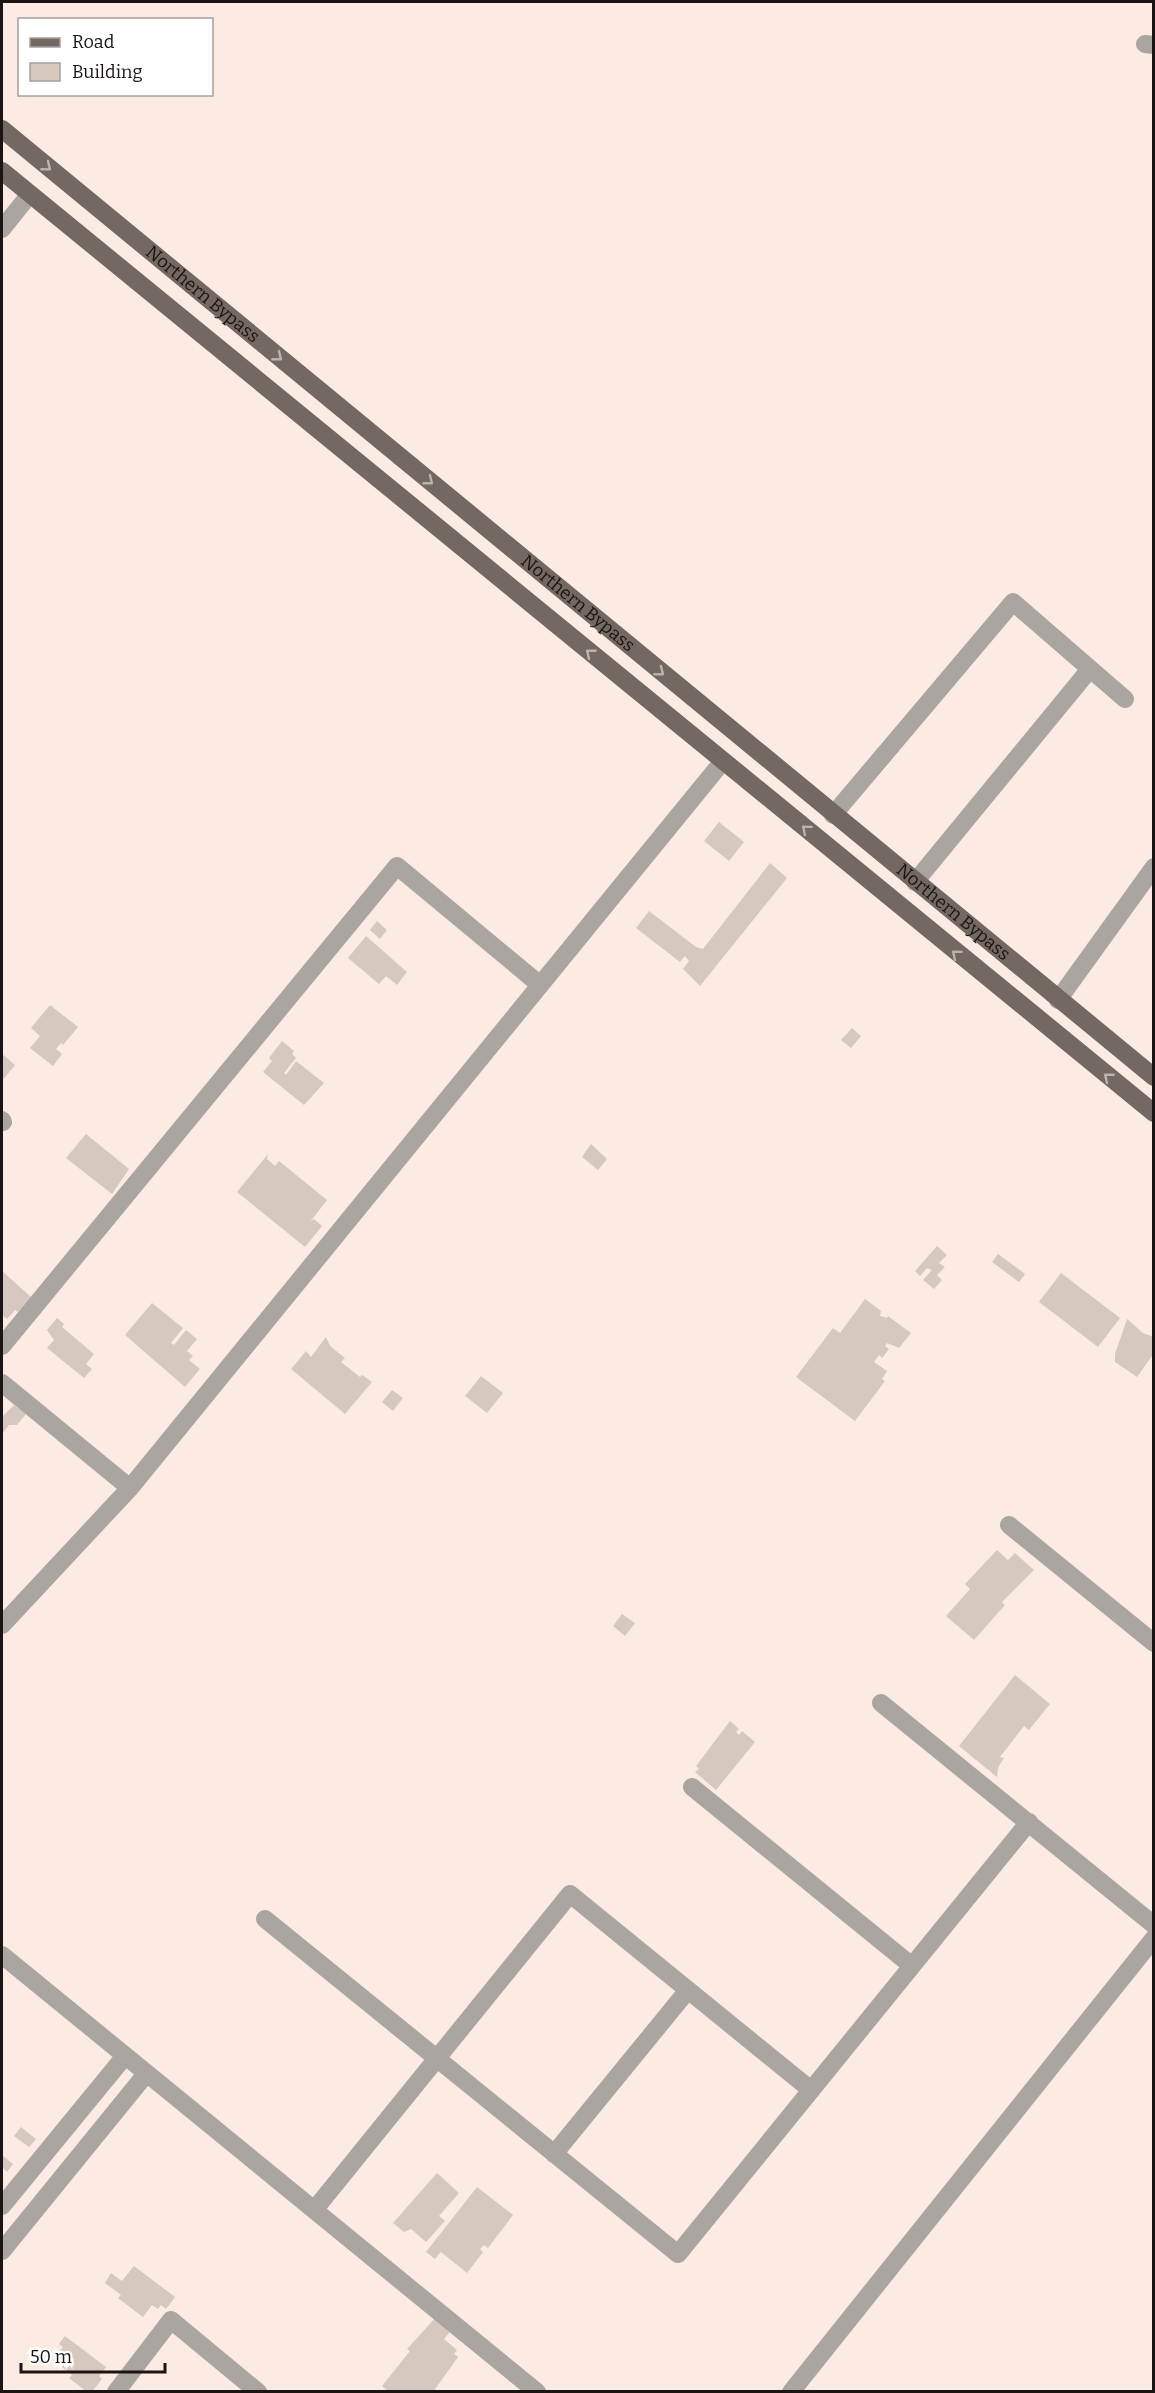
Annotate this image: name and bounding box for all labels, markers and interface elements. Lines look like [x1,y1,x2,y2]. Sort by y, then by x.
legend [18,18,213,96]
text: Road [72,31,115,53]
text: Building [72,61,143,83]
one-way arrow [40,159,51,170]
street label: Northern Bypass [141,241,264,347]
one-way arrow [271,350,282,361]
one-way arrow [422,474,433,485]
street label: Northern Bypass [517,550,639,656]
one-way arrow [586,649,597,660]
one-way arrow [653,665,664,676]
one-way arrow [802,826,813,837]
street label: Northern Bypass [892,859,1015,965]
one-way arrow [952,950,963,961]
one-way arrow [1104,1073,1115,1084]
scale bar [21,2336,165,2374]
text: 50 m [30,2346,72,2368]

